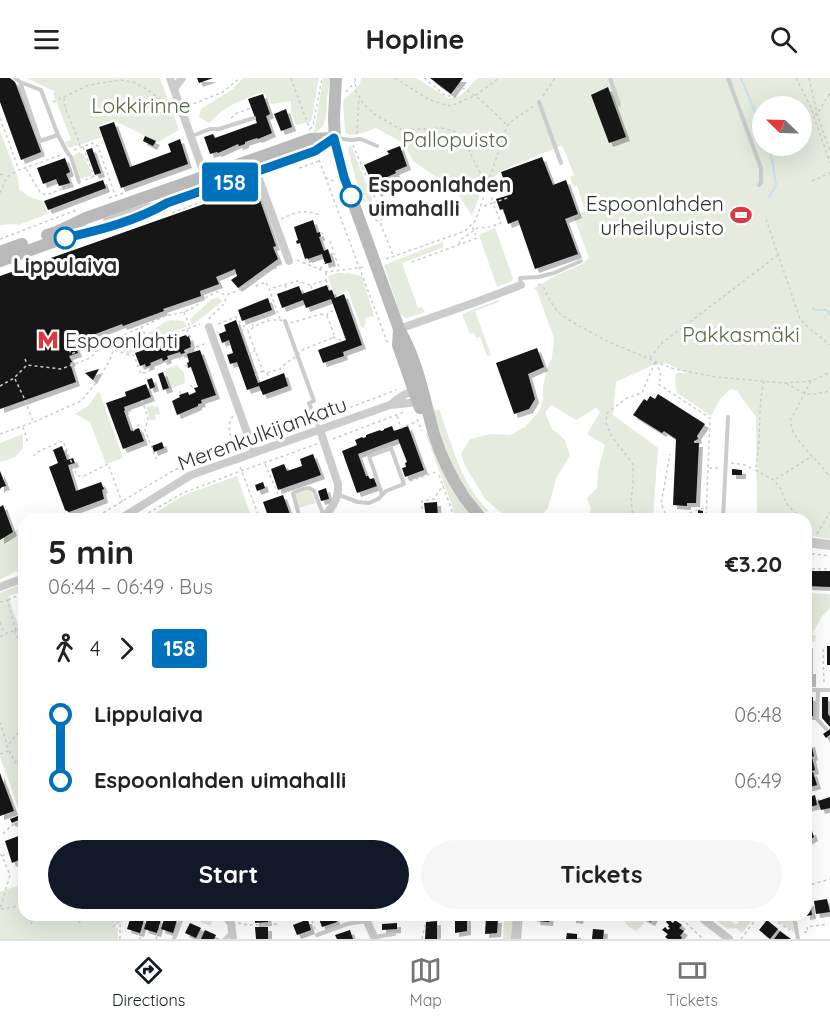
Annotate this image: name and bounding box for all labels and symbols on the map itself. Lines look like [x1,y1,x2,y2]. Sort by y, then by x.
park label: Lokkirinne [91,92,191,118]
north arrow [752,96,812,156]
park label: Pallopuisto [402,126,508,152]
line badge: 158 [196,162,264,202]
place label: Espoonlahden uimahalli [368,171,511,221]
marker: Espoonlahden uimahalli [340,185,362,207]
place label: Espoonlahden urheilupuisto [586,190,724,240]
sports icon: Espoonlahden urheilupuisto [729,203,753,227]
marker: Lippulaiva [54,227,76,249]
place label: Lippulaiva [13,252,117,278]
park label: Pakkasmäki [682,321,800,347]
place label: Espoonlahti [65,327,178,353]
metro station icon: Espoonlahti [36,328,60,352]
street label: Merenkulkijankatu [174,390,350,476]

